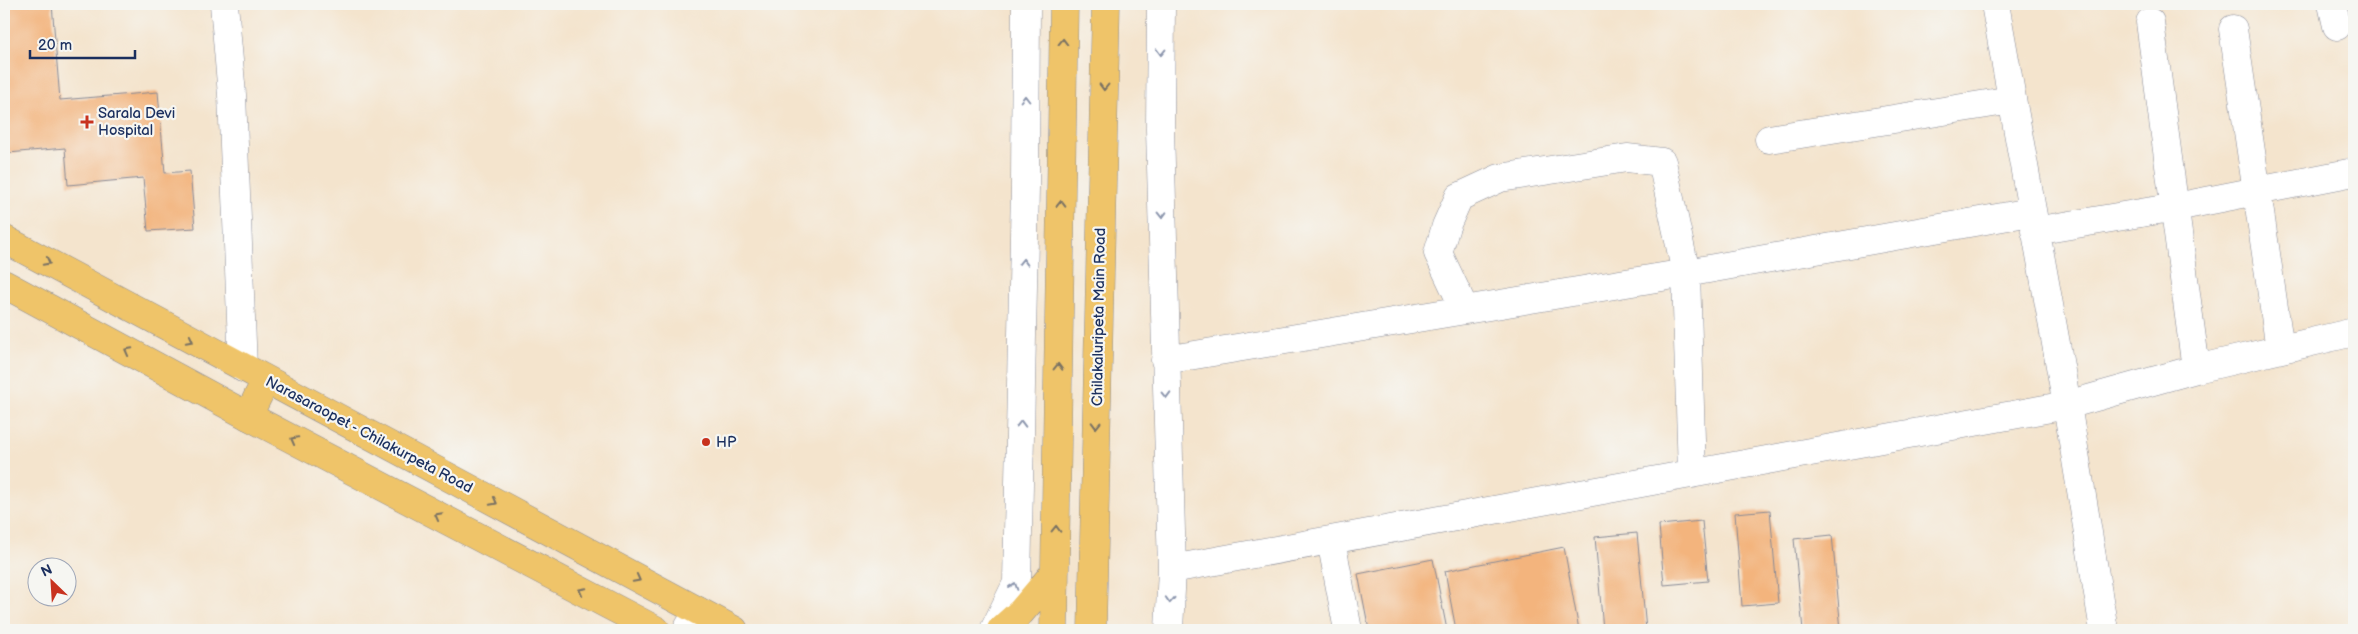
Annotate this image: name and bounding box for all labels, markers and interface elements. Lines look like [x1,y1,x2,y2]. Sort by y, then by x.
scale bar [30,28,135,60]
text: 20 m [38,36,72,55]
one-way arrow [1058,37,1069,45]
one-way arrow [1156,49,1166,57]
one-way arrow [1099,84,1109,92]
one-way arrow [1020,95,1030,103]
place label: Sarala Devi Hospital [98,104,175,140]
marker: Sarala Devi Hospital [80,115,94,129]
one-way arrow [1056,200,1066,208]
one-way arrow [1157,212,1167,219]
street label: Chilakaluripeta Main Road [1088,228,1110,406]
one-way arrow [41,256,50,266]
one-way arrow [1018,258,1029,266]
one-way arrow [184,333,193,343]
one-way arrow [124,347,133,357]
one-way arrow [1053,362,1064,370]
street label: Narasaraopet - Chilakurpeta Road [262,372,476,498]
one-way arrow [1160,391,1171,399]
one-way arrow [1016,420,1026,428]
one-way arrow [1091,422,1101,429]
place label: HP [716,433,737,452]
one-way arrow [291,436,300,446]
marker: HP [700,436,712,448]
one-way arrow [489,496,498,506]
one-way arrow [434,512,443,522]
one-way arrow [1051,525,1061,532]
north arrow [28,556,78,606]
text: N [38,561,55,581]
one-way arrow [632,573,641,583]
one-way arrow [1008,582,1018,591]
one-way arrow [578,587,587,597]
one-way arrow [1165,596,1176,604]

